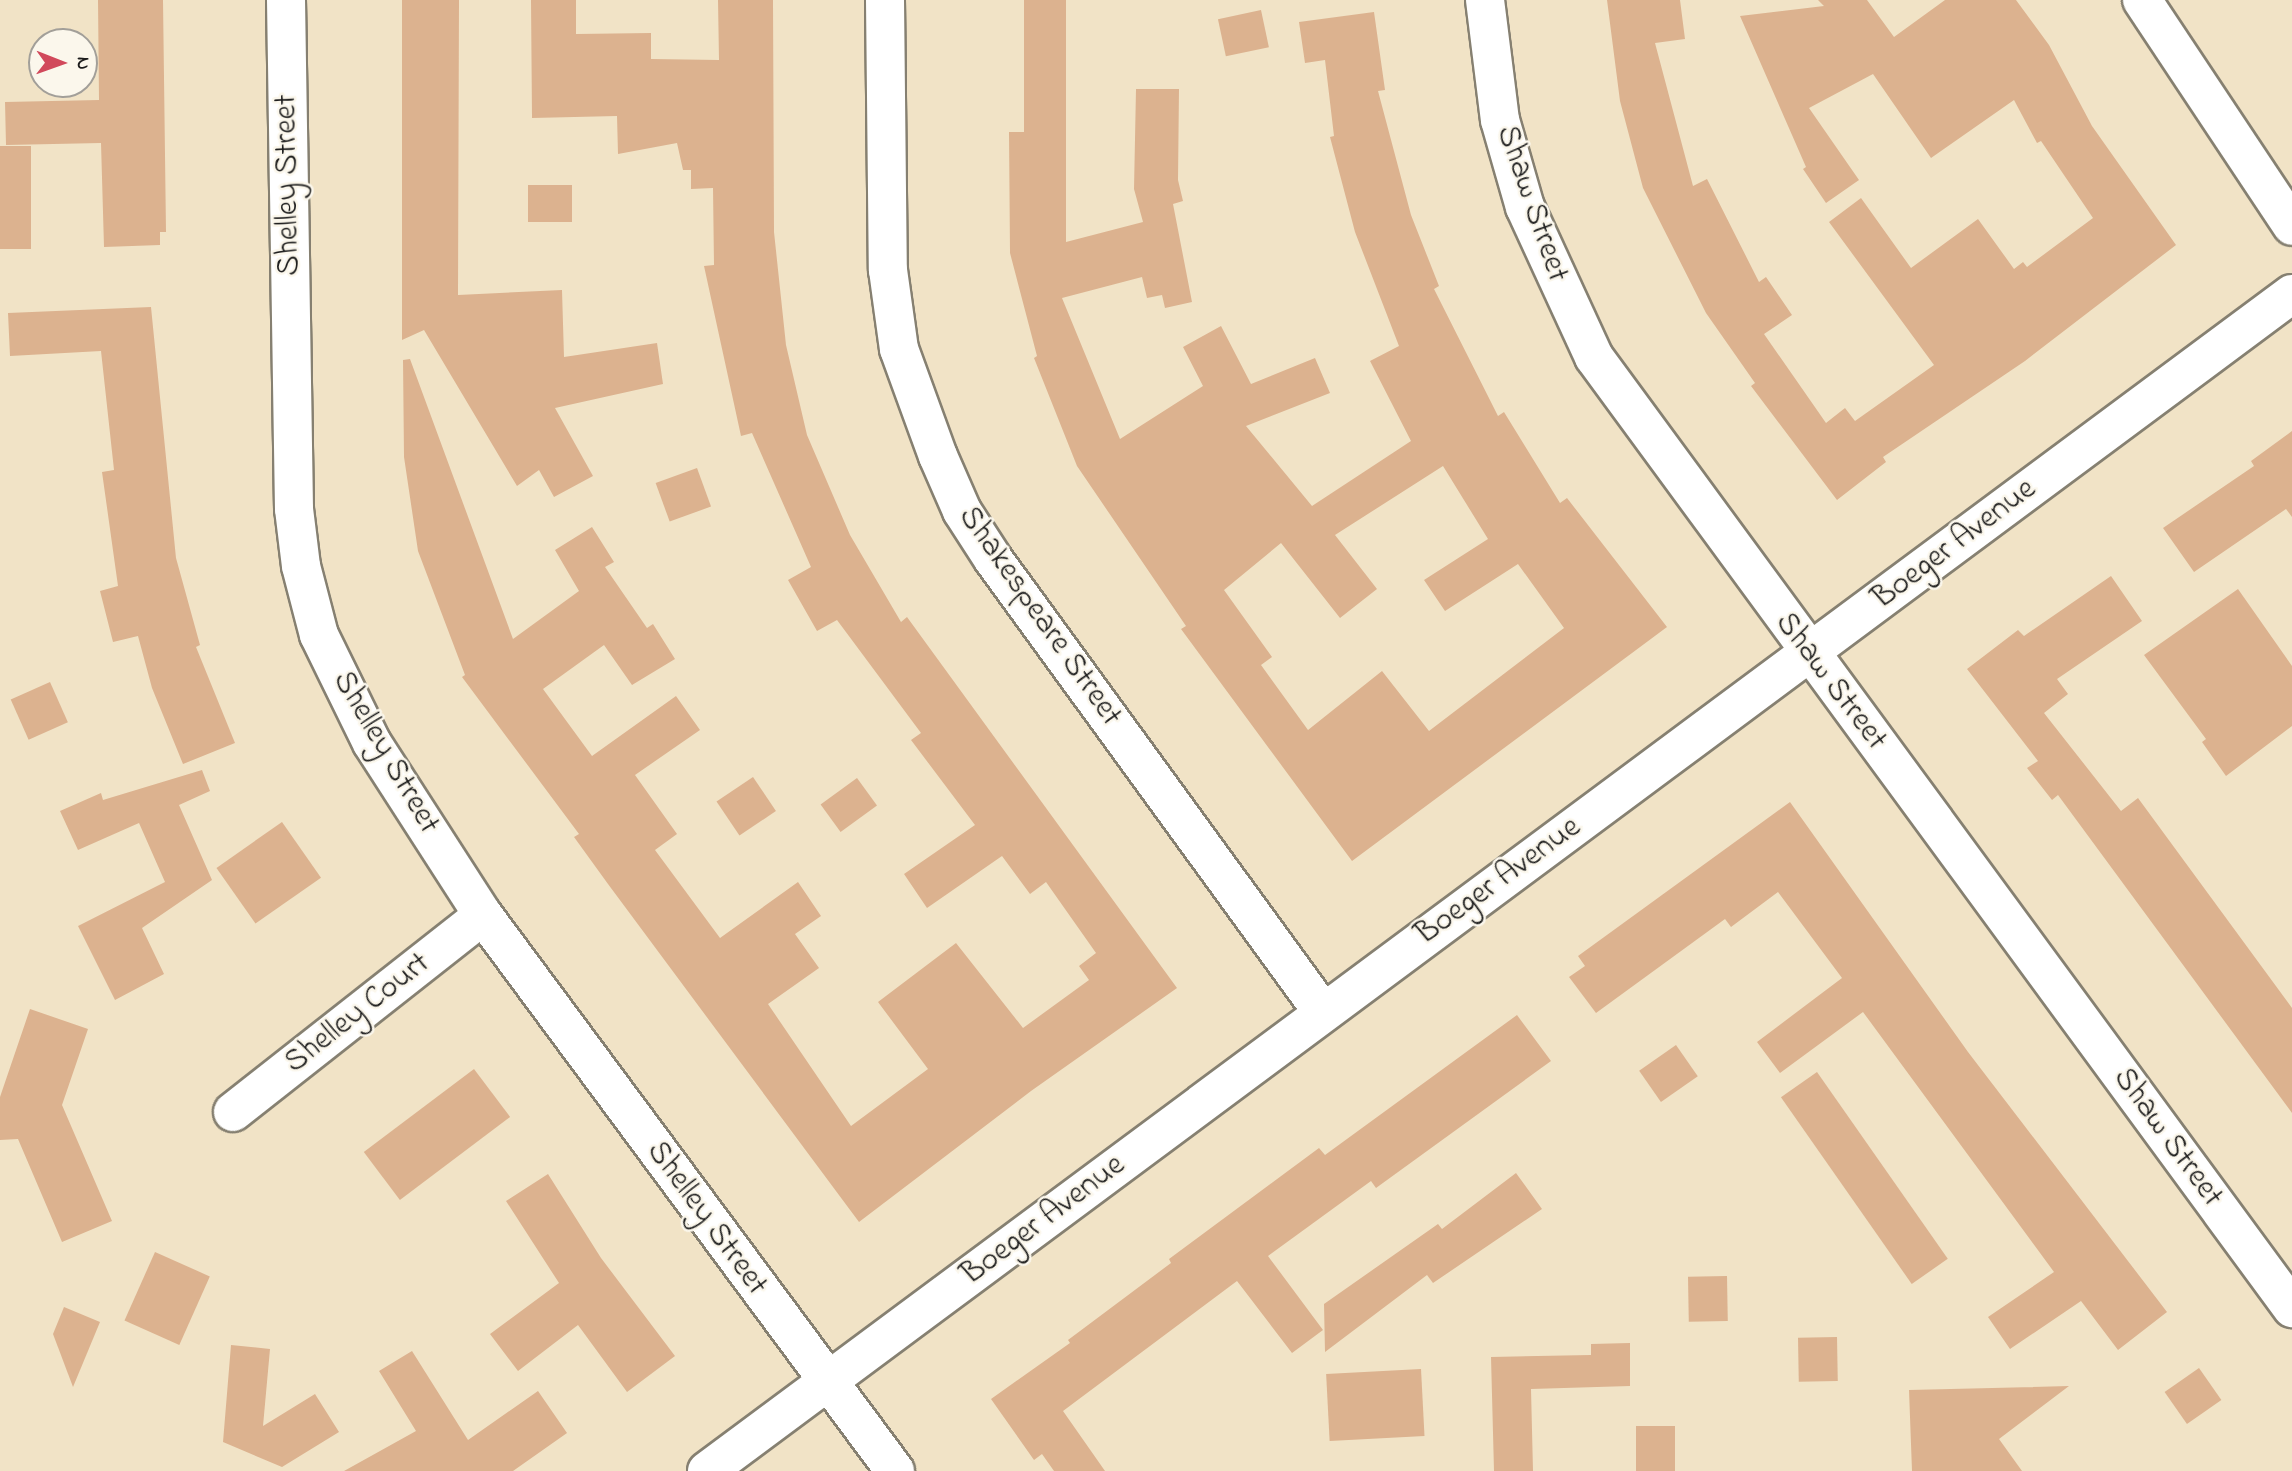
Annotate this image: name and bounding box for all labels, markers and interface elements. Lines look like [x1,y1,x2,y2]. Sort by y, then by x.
north arrow [28,28,98,98]
text: N [69,57,96,70]
street label: Shelley Street [268,94,310,276]
street label: Shaw Street [1486,121,1576,287]
street label: Boeger Avenue [1866,471,2044,619]
street label: Shakespeare Street [949,500,1129,734]
street label: Shaw Street [1766,605,1894,759]
street label: Shelley Street [323,665,447,841]
street label: Boeger Avenue [1409,809,1589,955]
street label: Shelley Court [278,945,438,1083]
street label: Shaw Street [2104,1061,2230,1215]
street label: Shelley Street [637,1134,775,1304]
street label: Boeger Avenue [955,1147,1133,1295]

